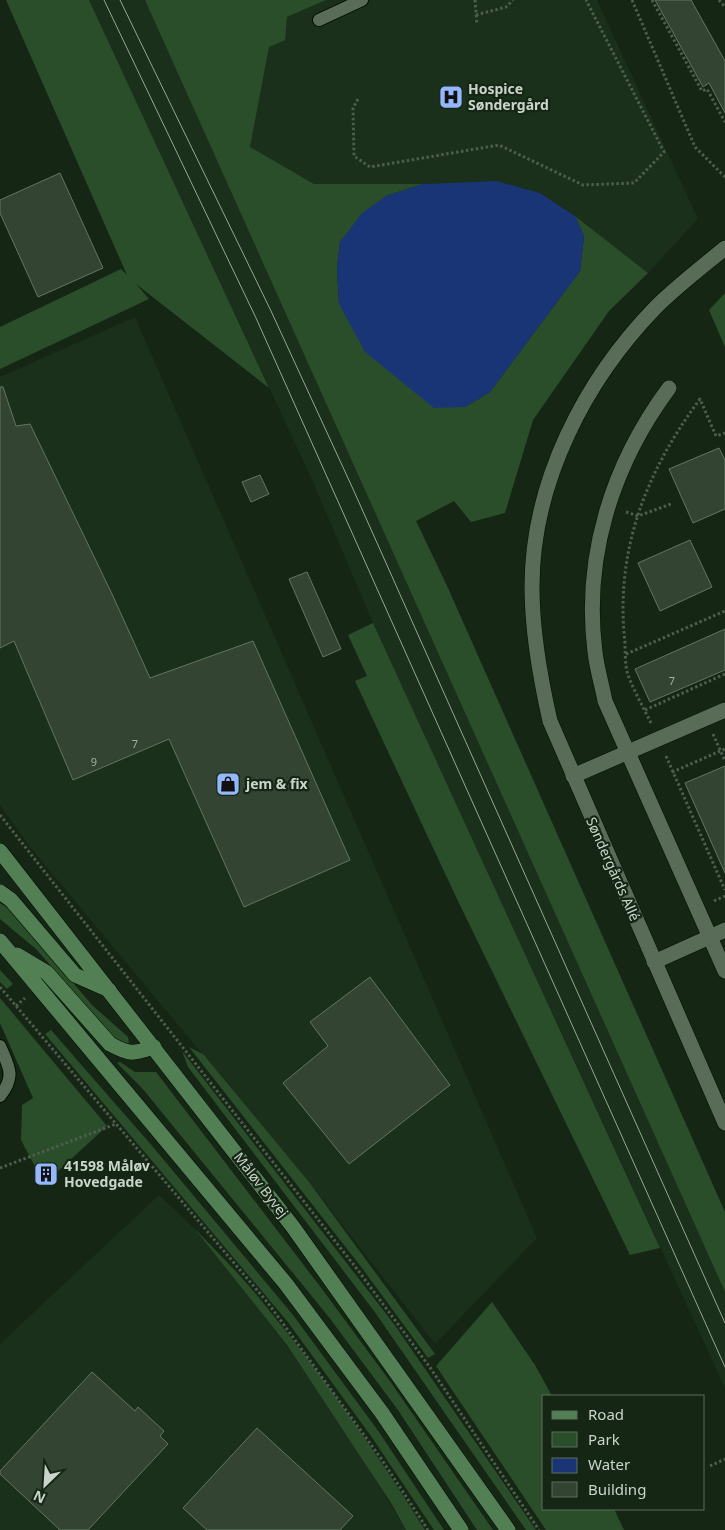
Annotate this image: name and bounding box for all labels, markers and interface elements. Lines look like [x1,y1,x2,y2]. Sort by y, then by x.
place label: Hospice Søndergård [468,79,549,114]
hospital icon: Hospice Søndergård [438,84,464,110]
house number: 7 [669,673,675,688]
house number: 7 [132,736,138,751]
house number: 9 [91,754,97,769]
shop icon: jem & fix [215,771,241,797]
place label: jem & fix [245,774,309,793]
street label: Søndergårds Allé [582,814,645,924]
street label: Måløv Byvej [230,1148,293,1221]
place label: 41598 Måløv Hovedgade [64,1156,150,1191]
building icon: 41598 Måløv Hovedgade [33,1161,59,1187]
legend [542,1395,705,1510]
text: Road [588,1404,624,1424]
text: Park [588,1429,620,1449]
text: Water [588,1454,630,1474]
north arrow [20,1460,70,1510]
text: Building [588,1479,646,1499]
text: N [30,1486,48,1508]

